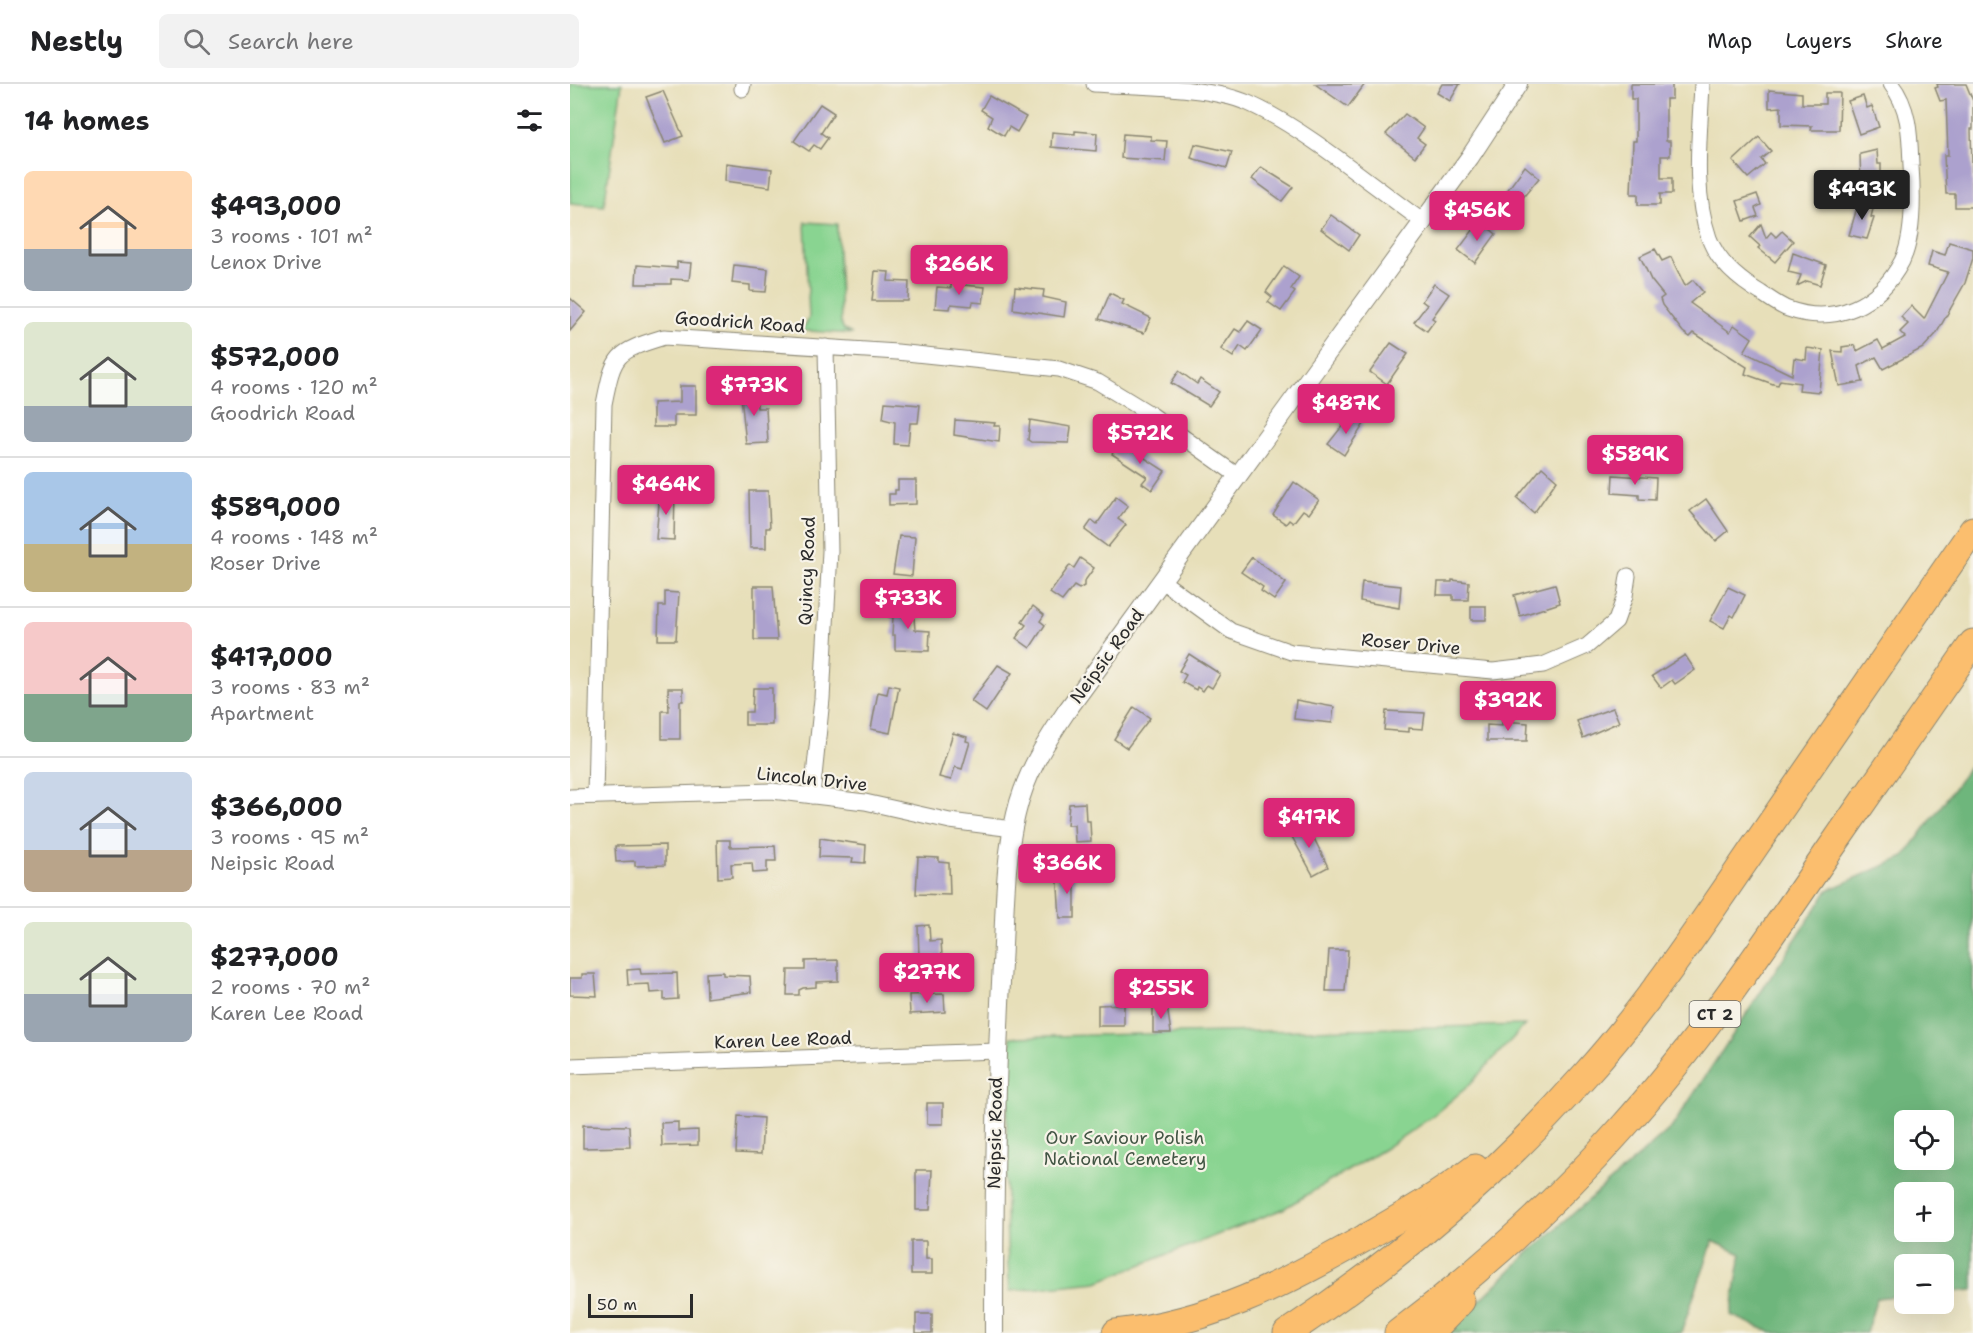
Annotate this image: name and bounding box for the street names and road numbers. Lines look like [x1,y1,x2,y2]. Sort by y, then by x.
street label: Goodrich Road [674,305,806,339]
street label: Quincy Road [793,516,821,626]
street label: Neipsic Road [1064,604,1150,708]
street label: Roser Drive [1360,628,1462,660]
street label: Lincoln Drive [755,761,869,797]
road number: CT 2 [1690,1001,1740,1027]
street label: Karen Lee Road [714,1026,852,1054]
street label: Neipsic Road [982,1077,1008,1189]

